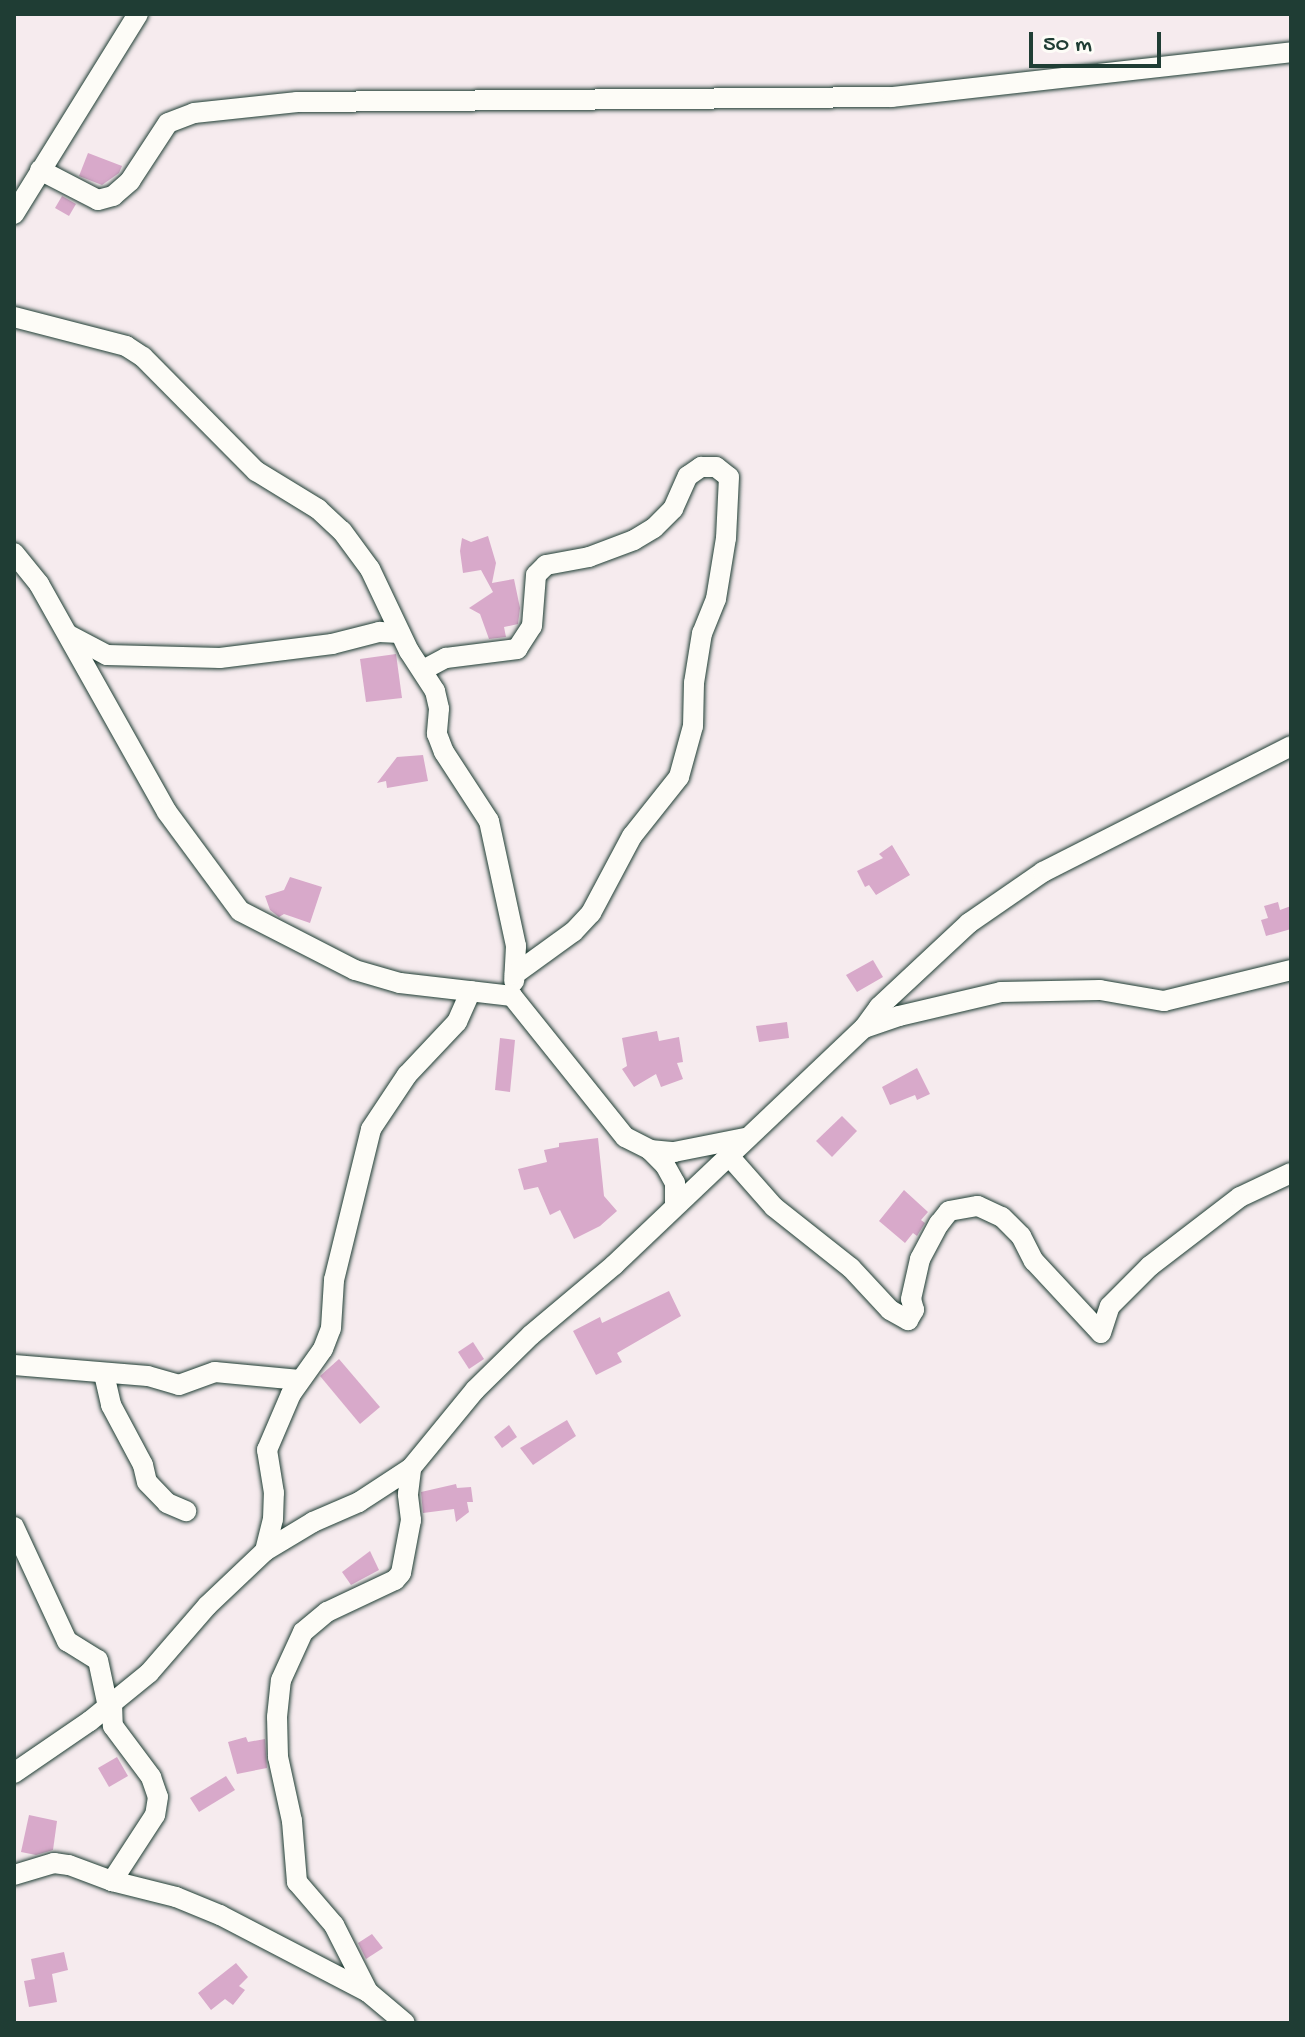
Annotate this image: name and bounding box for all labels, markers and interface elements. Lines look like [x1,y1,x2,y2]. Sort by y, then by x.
scale bar [1033,16,1165,66]
text: 50 m [1043,31,1092,60]

